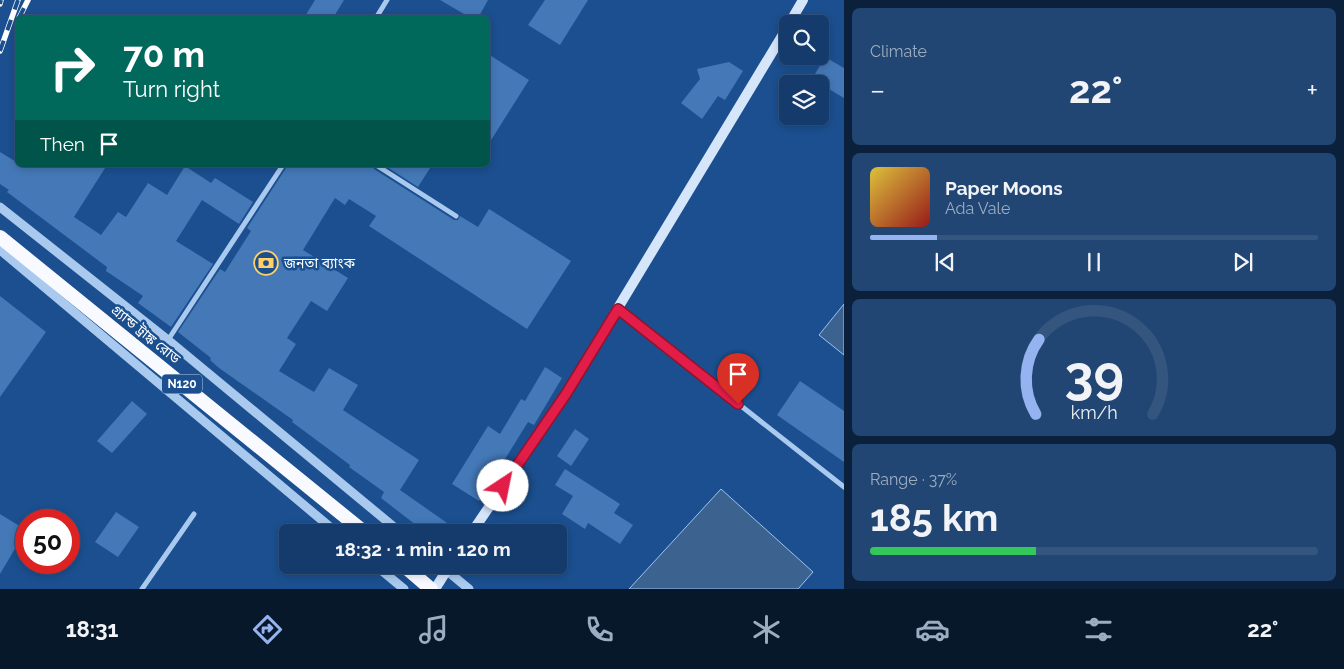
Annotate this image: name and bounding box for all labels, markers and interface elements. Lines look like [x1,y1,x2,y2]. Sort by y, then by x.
map controls [779,15,829,125]
button: search [779,15,829,65]
text: 70 m [123,34,205,75]
icon: right [40,35,105,100]
text: Climate [870,42,927,61]
text: 22° [1069,67,1122,112]
text: − [870,74,885,107]
text: + [1306,74,1318,107]
button: layers [779,75,829,125]
text: Turn right [123,76,220,102]
icon: arrive [95,130,123,158]
text: Then [40,133,85,155]
text: Paper Moons [945,177,1063,199]
text: Ada Vale [945,199,1010,218]
icon: previous [931,248,959,276]
icon: pause [1080,248,1108,276]
icon: next [1229,248,1257,276]
bank icon: জনতা ব্যাংক [253,250,279,276]
place label: জনতা ব্যাংক [283,255,356,271]
street label: গ্র্যান্ড ট্রাঙ্ক রোড [108,301,184,367]
text: 39 [1064,344,1124,405]
pin [717,353,759,404]
icon: arrive [724,360,752,388]
road number: N120 [162,374,202,394]
text: km/h [1070,402,1118,423]
position arrow [476,459,528,511]
text: Range · 37% [870,470,957,489]
text: 185 km [870,495,998,540]
speed limit sign: 50 [15,509,80,574]
text: 18:32 · 1 min · 120 m [335,538,511,560]
icon: directions [250,612,285,647]
icon: music [416,612,451,647]
icon: phone [582,612,617,647]
icon: climate [749,612,784,647]
icon: car [915,612,950,647]
icon: filters [1081,612,1116,647]
text: 18:31 [66,616,118,642]
text: 22° [1247,616,1278,642]

